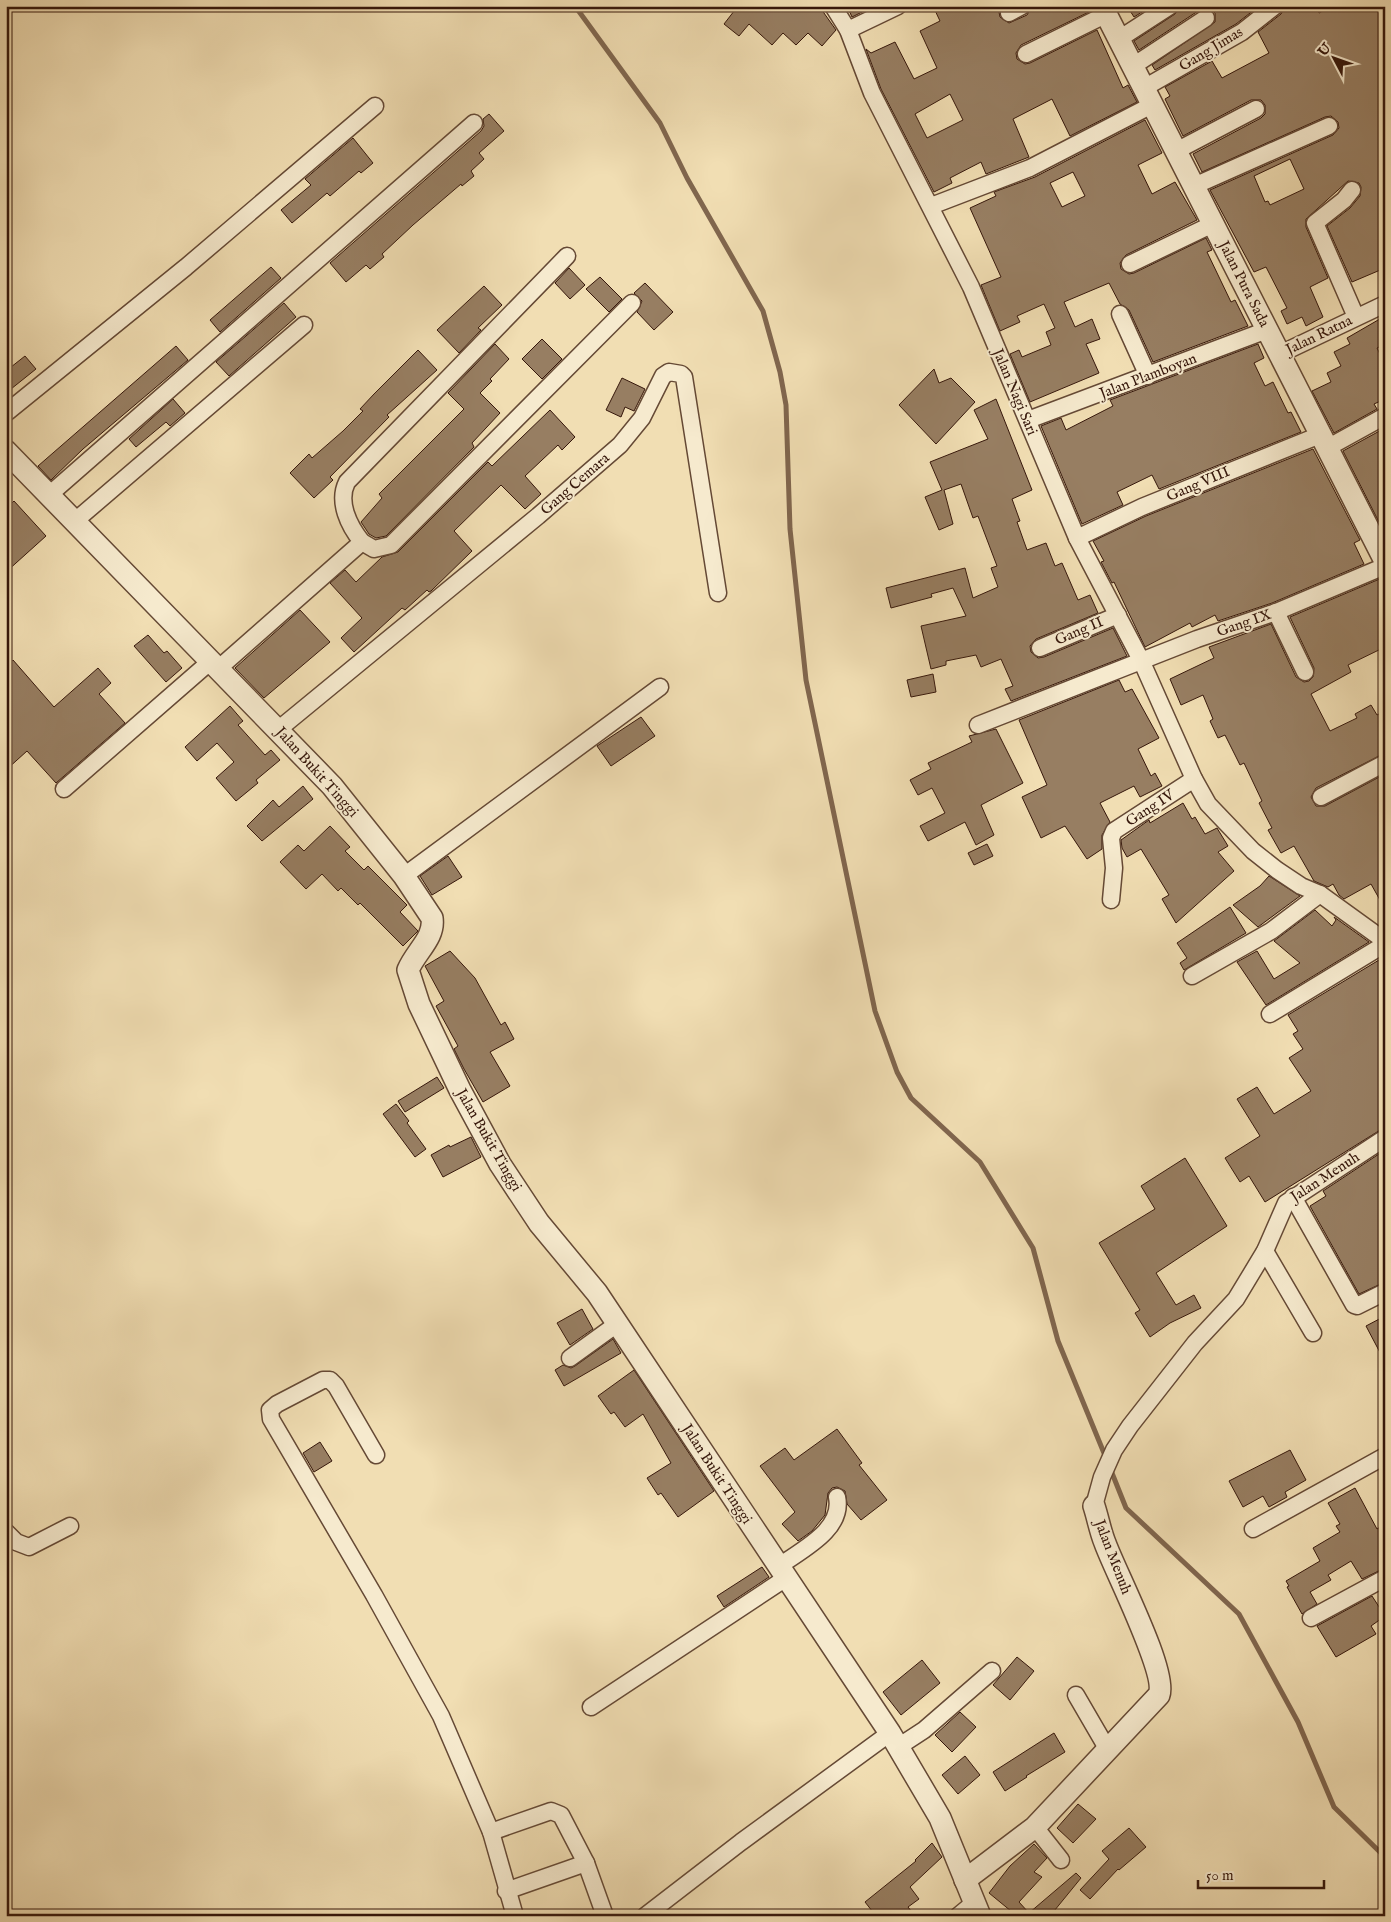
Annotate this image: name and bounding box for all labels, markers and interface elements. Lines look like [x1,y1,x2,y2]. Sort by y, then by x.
street label: Gang Jimas [1176,23,1246,75]
north arrow [1308,32,1358,82]
text: U [1314,39,1336,61]
street label: Jalan Pura Sada [1213,236,1274,331]
street label: Jalan Ratna [1281,311,1356,360]
street label: Jalan Nagi Sari [987,344,1042,438]
street label: Jalan Plamboyan [1095,349,1199,404]
street label: Gang Cemara [537,448,614,519]
street label: Gang VIII [1163,462,1233,506]
street label: Gang IX [1214,605,1274,641]
street label: Gang II [1052,612,1107,650]
street label: Jalan Bukit Tinggi [270,721,363,821]
street label: Gang IV [1122,785,1179,831]
street label: Jalan Bukit Tinggi [451,1084,526,1195]
street label: Jalan Menuh [1285,1148,1363,1207]
street label: Jalan Bukit Tinggi [677,1419,756,1528]
street label: Jalan Menuh [1089,1515,1136,1597]
scale bar [1198,1857,1325,1889]
text: 50 m [1206,1866,1234,1885]

